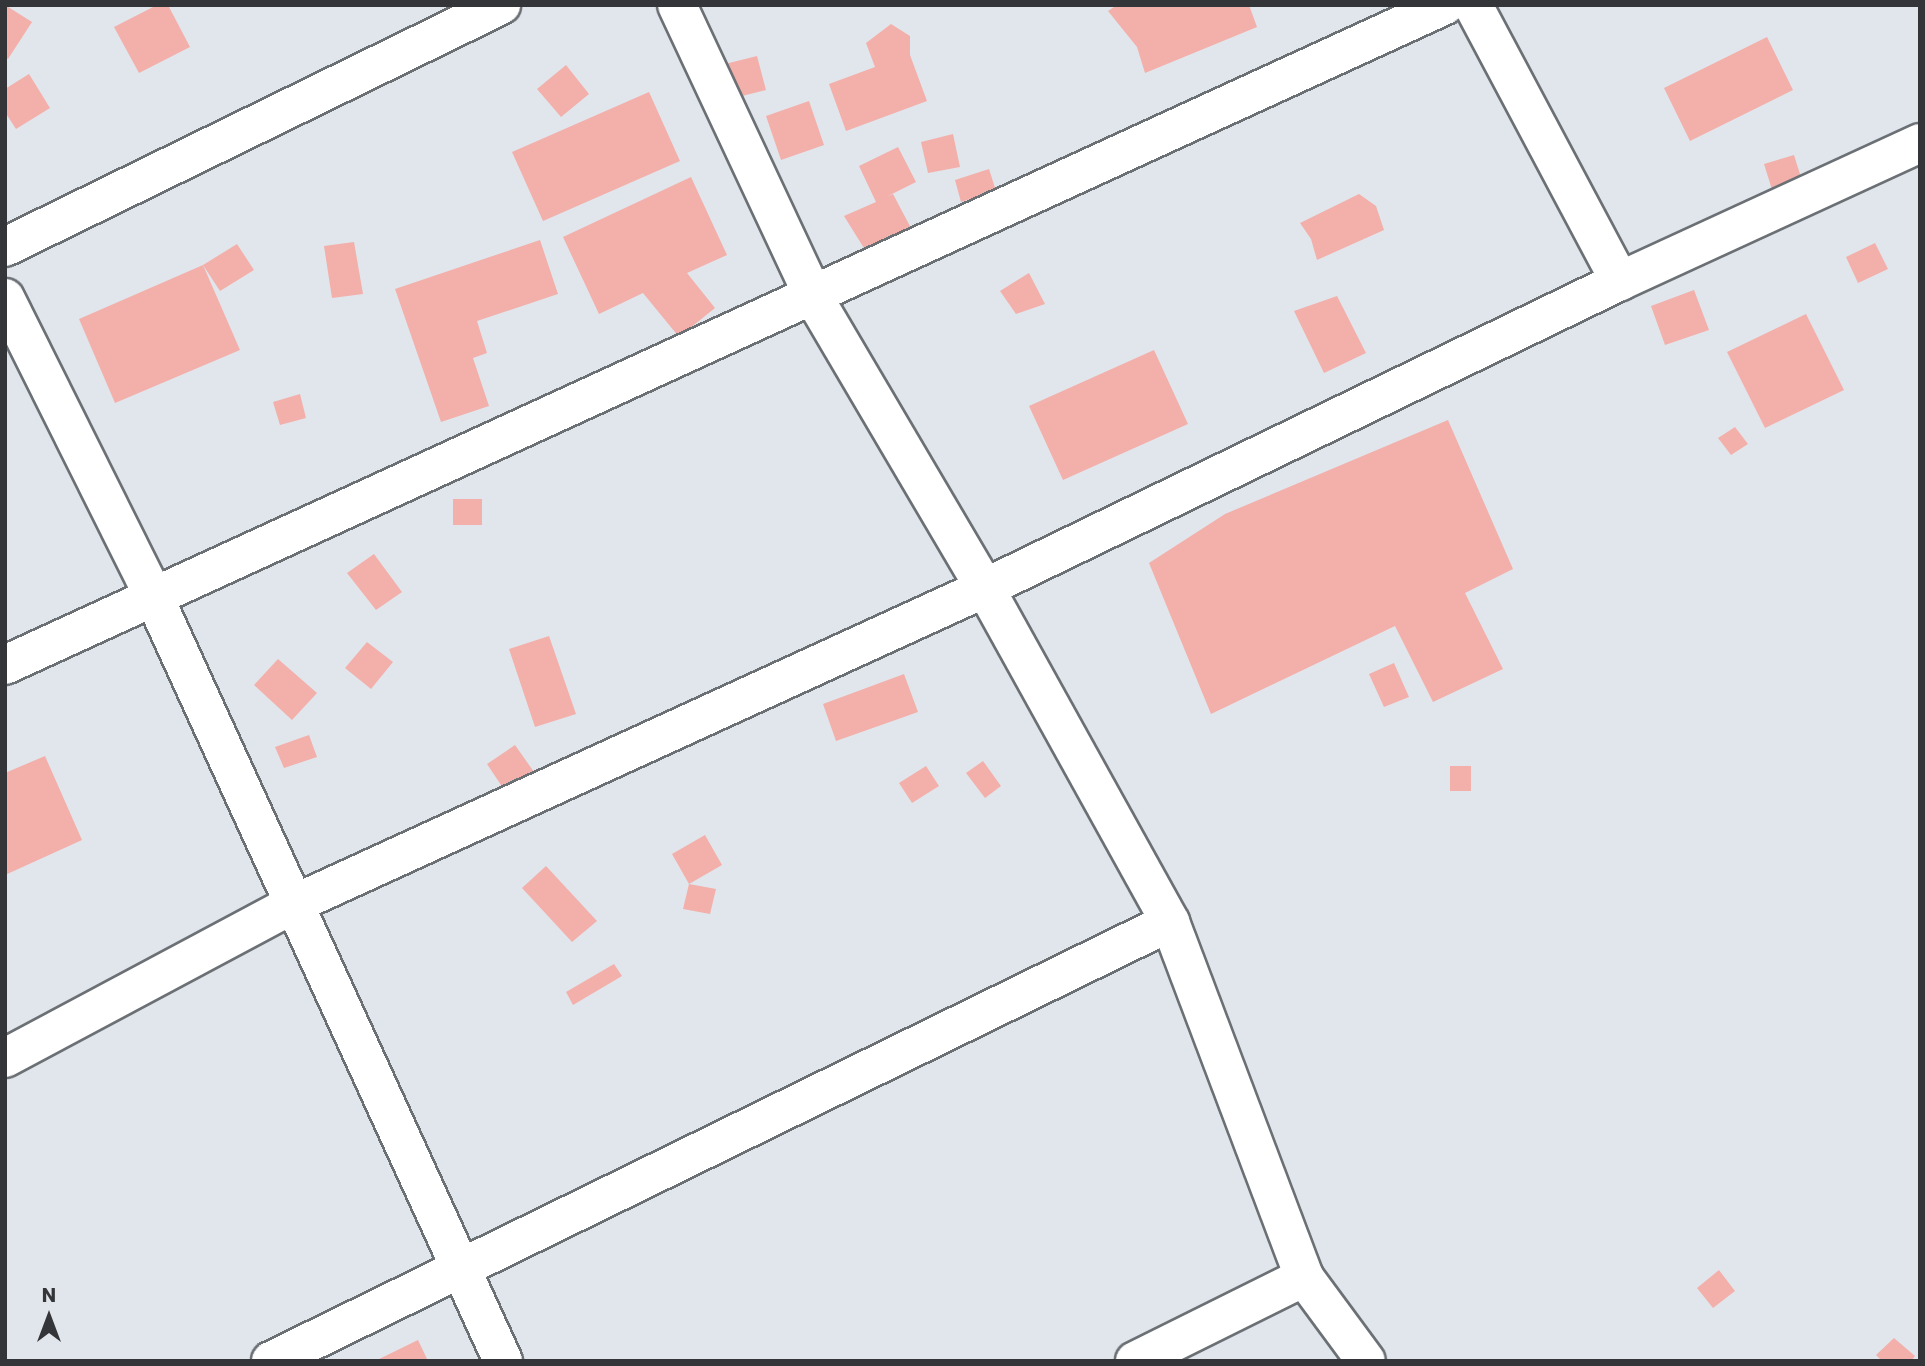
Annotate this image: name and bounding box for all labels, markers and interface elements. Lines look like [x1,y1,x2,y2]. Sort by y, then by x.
north arrow [14,1282,84,1352]
text: N [42,1282,56,1309]

